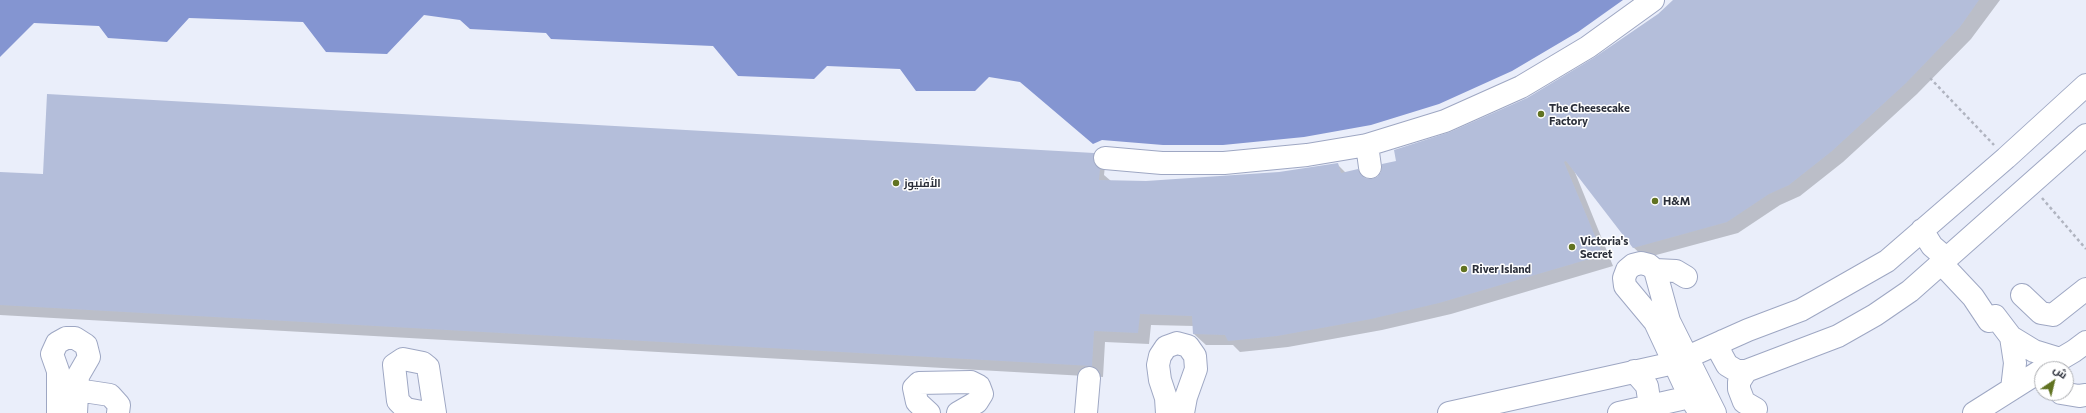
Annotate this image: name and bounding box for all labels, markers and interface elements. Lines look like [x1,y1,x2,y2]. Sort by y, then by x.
place label: The Cheesecake Factory [1549,101,1630,127]
marker: The Cheesecake Factory [1536,109,1546,119]
place label: الأفنيوز [904,176,941,190]
marker: الأفنيوز [891,178,901,188]
place label: H&M [1663,194,1690,208]
marker: H&M [1650,196,1660,206]
place label: Victoria's Secret [1580,234,1628,260]
marker: Victoria's Secret [1567,242,1577,252]
place label: River Island [1472,262,1531,276]
marker: River Island [1459,264,1469,274]
north arrow [2034,361,2074,401]
text: ش [2051,362,2070,381]

